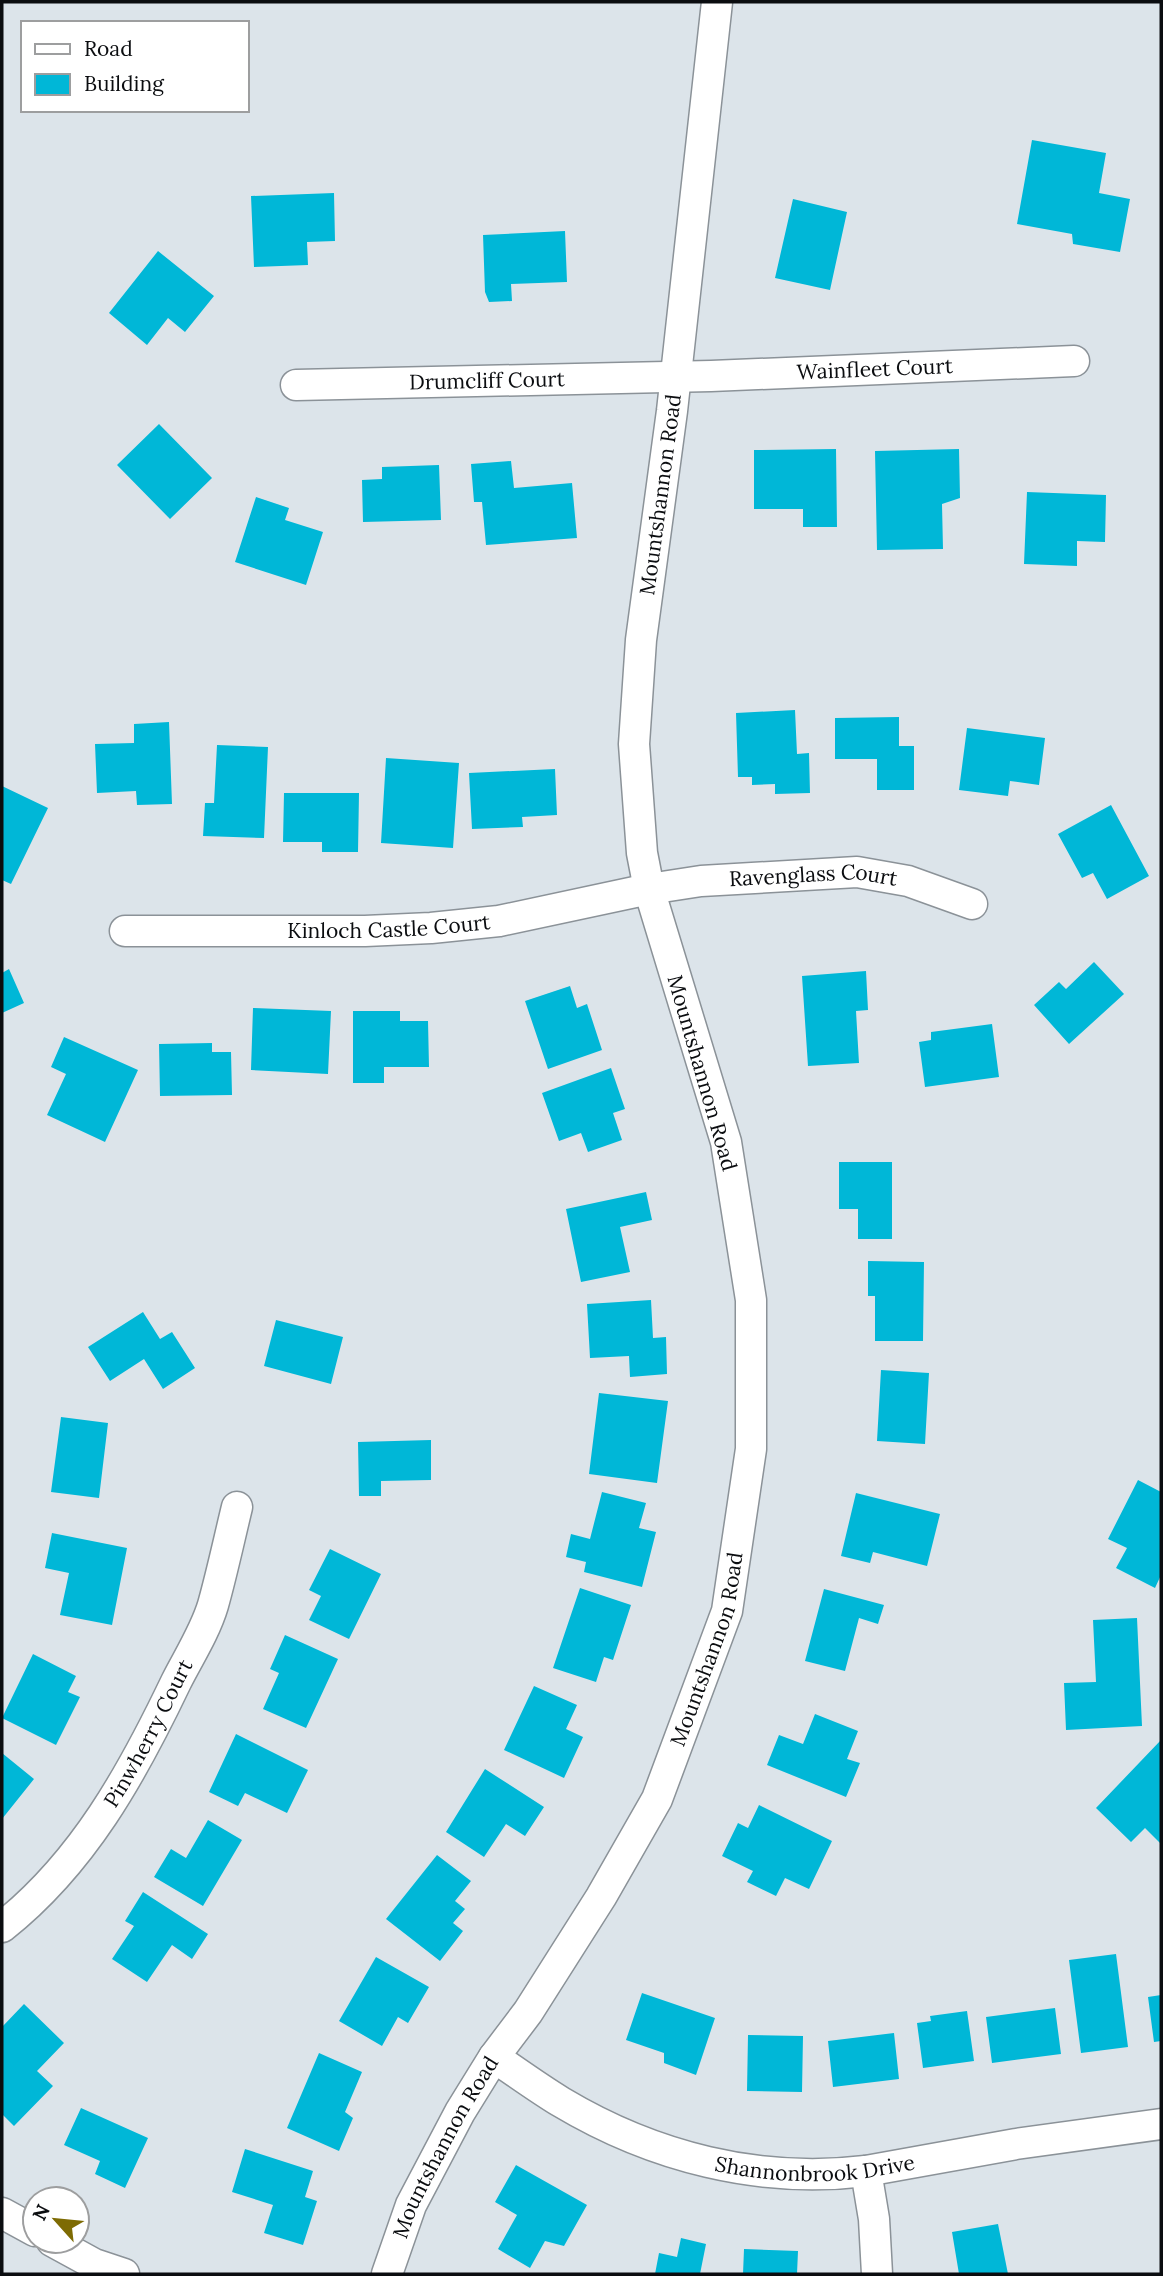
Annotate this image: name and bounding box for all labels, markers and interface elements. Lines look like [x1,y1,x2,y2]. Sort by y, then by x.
legend [21,21,248,112]
text: Road [84,35,133,62]
text: Building [84,70,164,97]
street label: Wainfleet Court [796,352,954,385]
street label: Drumcliff Court [409,365,566,396]
street label: Mountshannon Road [633,393,687,597]
street label: Ravenglass Court [728,858,901,892]
street label: Kinloch Castle Court [287,908,492,944]
street label: Mountshannon Road [662,972,743,1174]
street label: Mountshannon Road [664,1550,749,1750]
street label: Pinwherry Court [97,1654,199,1812]
street label: Mountshannon Road [386,2051,504,2242]
street label: Shannonbrook Drive [713,2148,917,2187]
north arrow [21,2185,91,2255]
text: N [27,2200,55,2224]

